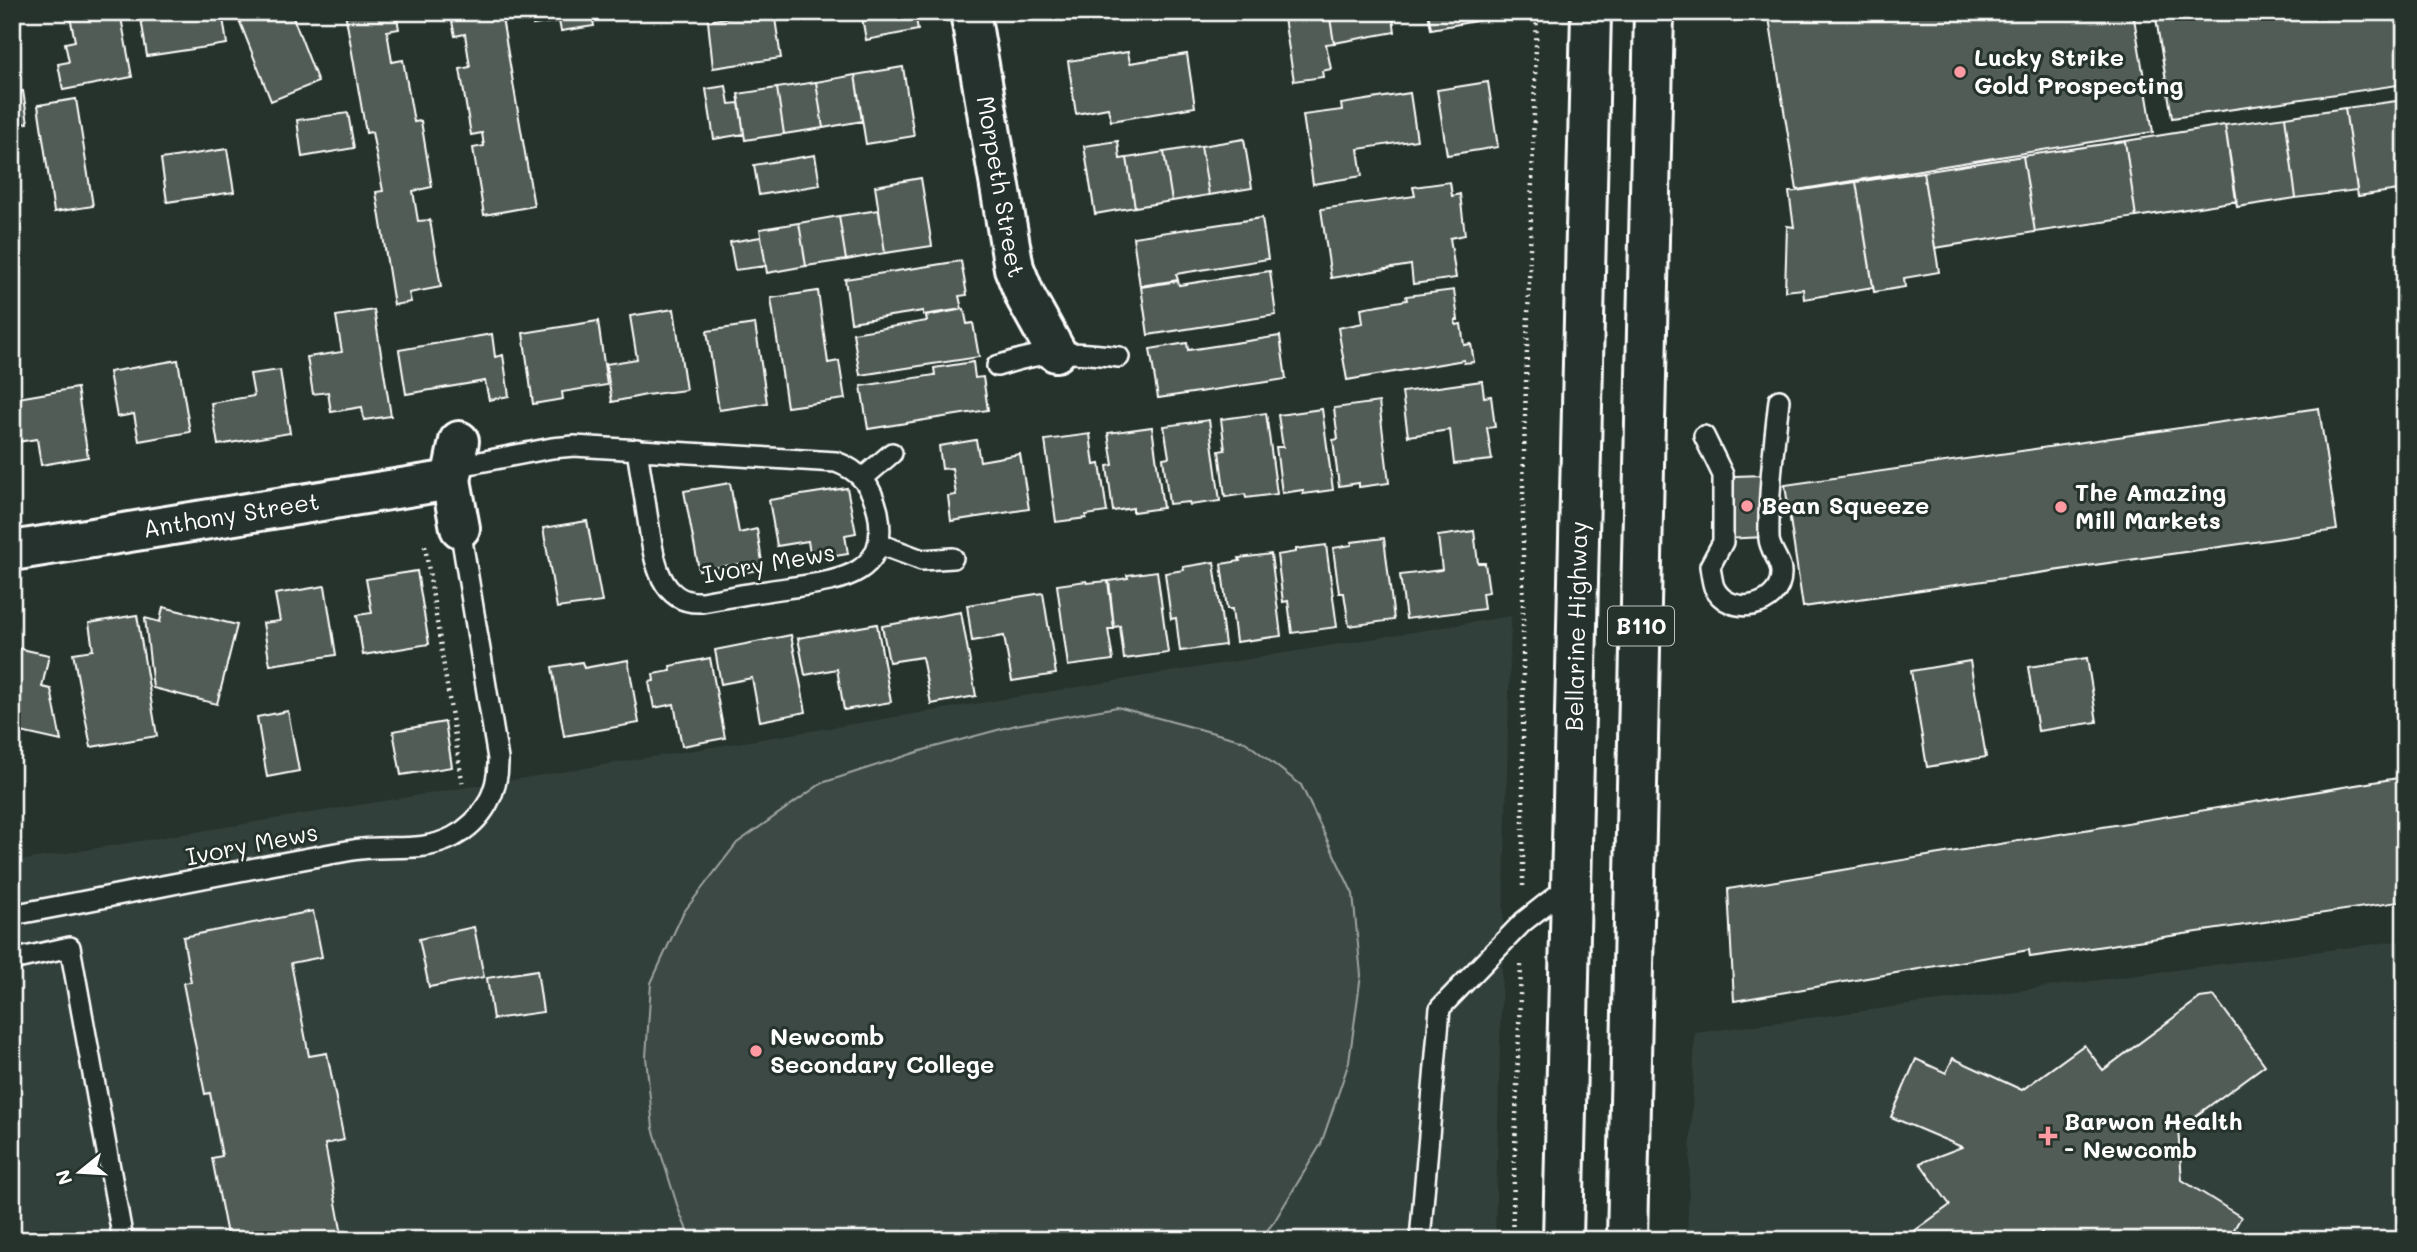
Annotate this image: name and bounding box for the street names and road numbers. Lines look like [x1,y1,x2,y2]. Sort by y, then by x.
street label: Morpeth Street [971,93,1033,281]
street label: Anthony Street [140,485,321,544]
street label: Bellarine Highway [1558,521,1593,732]
street label: Ivory Mews [700,536,837,589]
road number: B110 [1608,606,1674,646]
street label: Ivory Mews [183,816,320,872]

